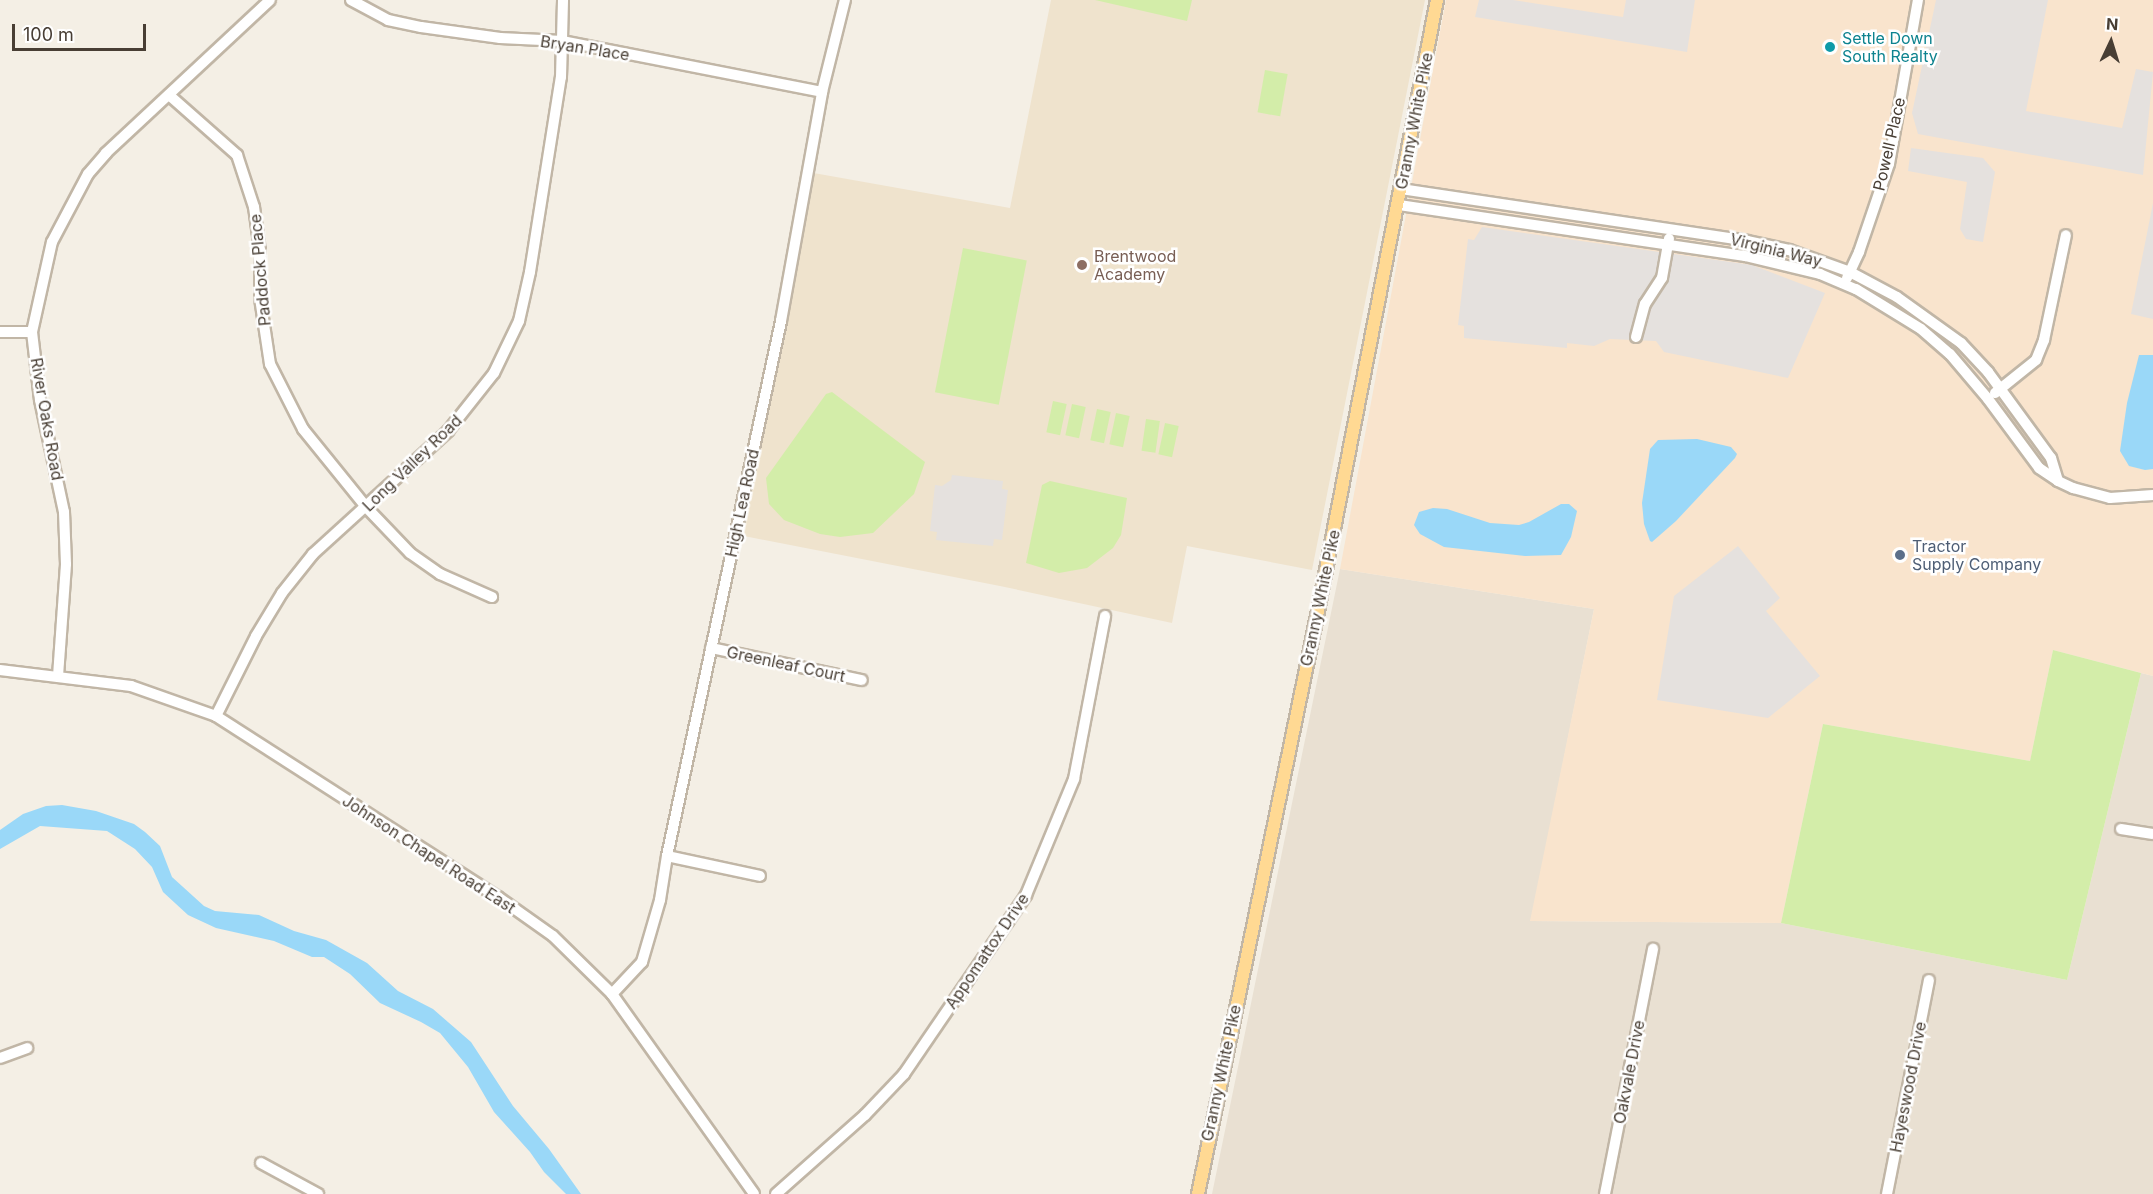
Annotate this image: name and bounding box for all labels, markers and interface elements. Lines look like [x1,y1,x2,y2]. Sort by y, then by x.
scale bar [15,12,148,50]
north arrow [2081,12,2141,72]
text: N [2105,14,2119,34]
text: 100 m [23,24,74,45]
place label: Settle Down South Realty [1842,28,1938,66]
street label: Bryan Place [539,31,631,65]
marker: Settle Down South Realty [1823,40,1837,54]
street label: Granny White Pike [1391,51,1437,191]
street label: Powell Place [1869,95,1909,193]
street label: Paddock Place [246,213,274,327]
street label: Virginia Way [1728,229,1824,271]
place label: Brentwood Academy [1094,246,1176,284]
marker: Brentwood Academy [1075,258,1089,272]
street label: River Oaks Road [27,356,67,482]
street label: Long Valley Road [358,411,466,515]
street label: High Lea Road [721,447,763,559]
street label: Granny White Pike [1296,528,1344,668]
place label: Tractor Supply Company [1912,536,2041,574]
marker: Tractor Supply Company [1893,548,1907,562]
street label: Greenleaf Court [725,642,847,686]
street label: Johnson Chapel Road East [339,791,519,917]
street label: Appomattox Drive [941,890,1033,1012]
street label: Granny White Pike [1197,1003,1245,1143]
street label: Oakvale Drive [1610,1018,1648,1126]
street label: Hayeswood Drive [1886,1020,1930,1154]

